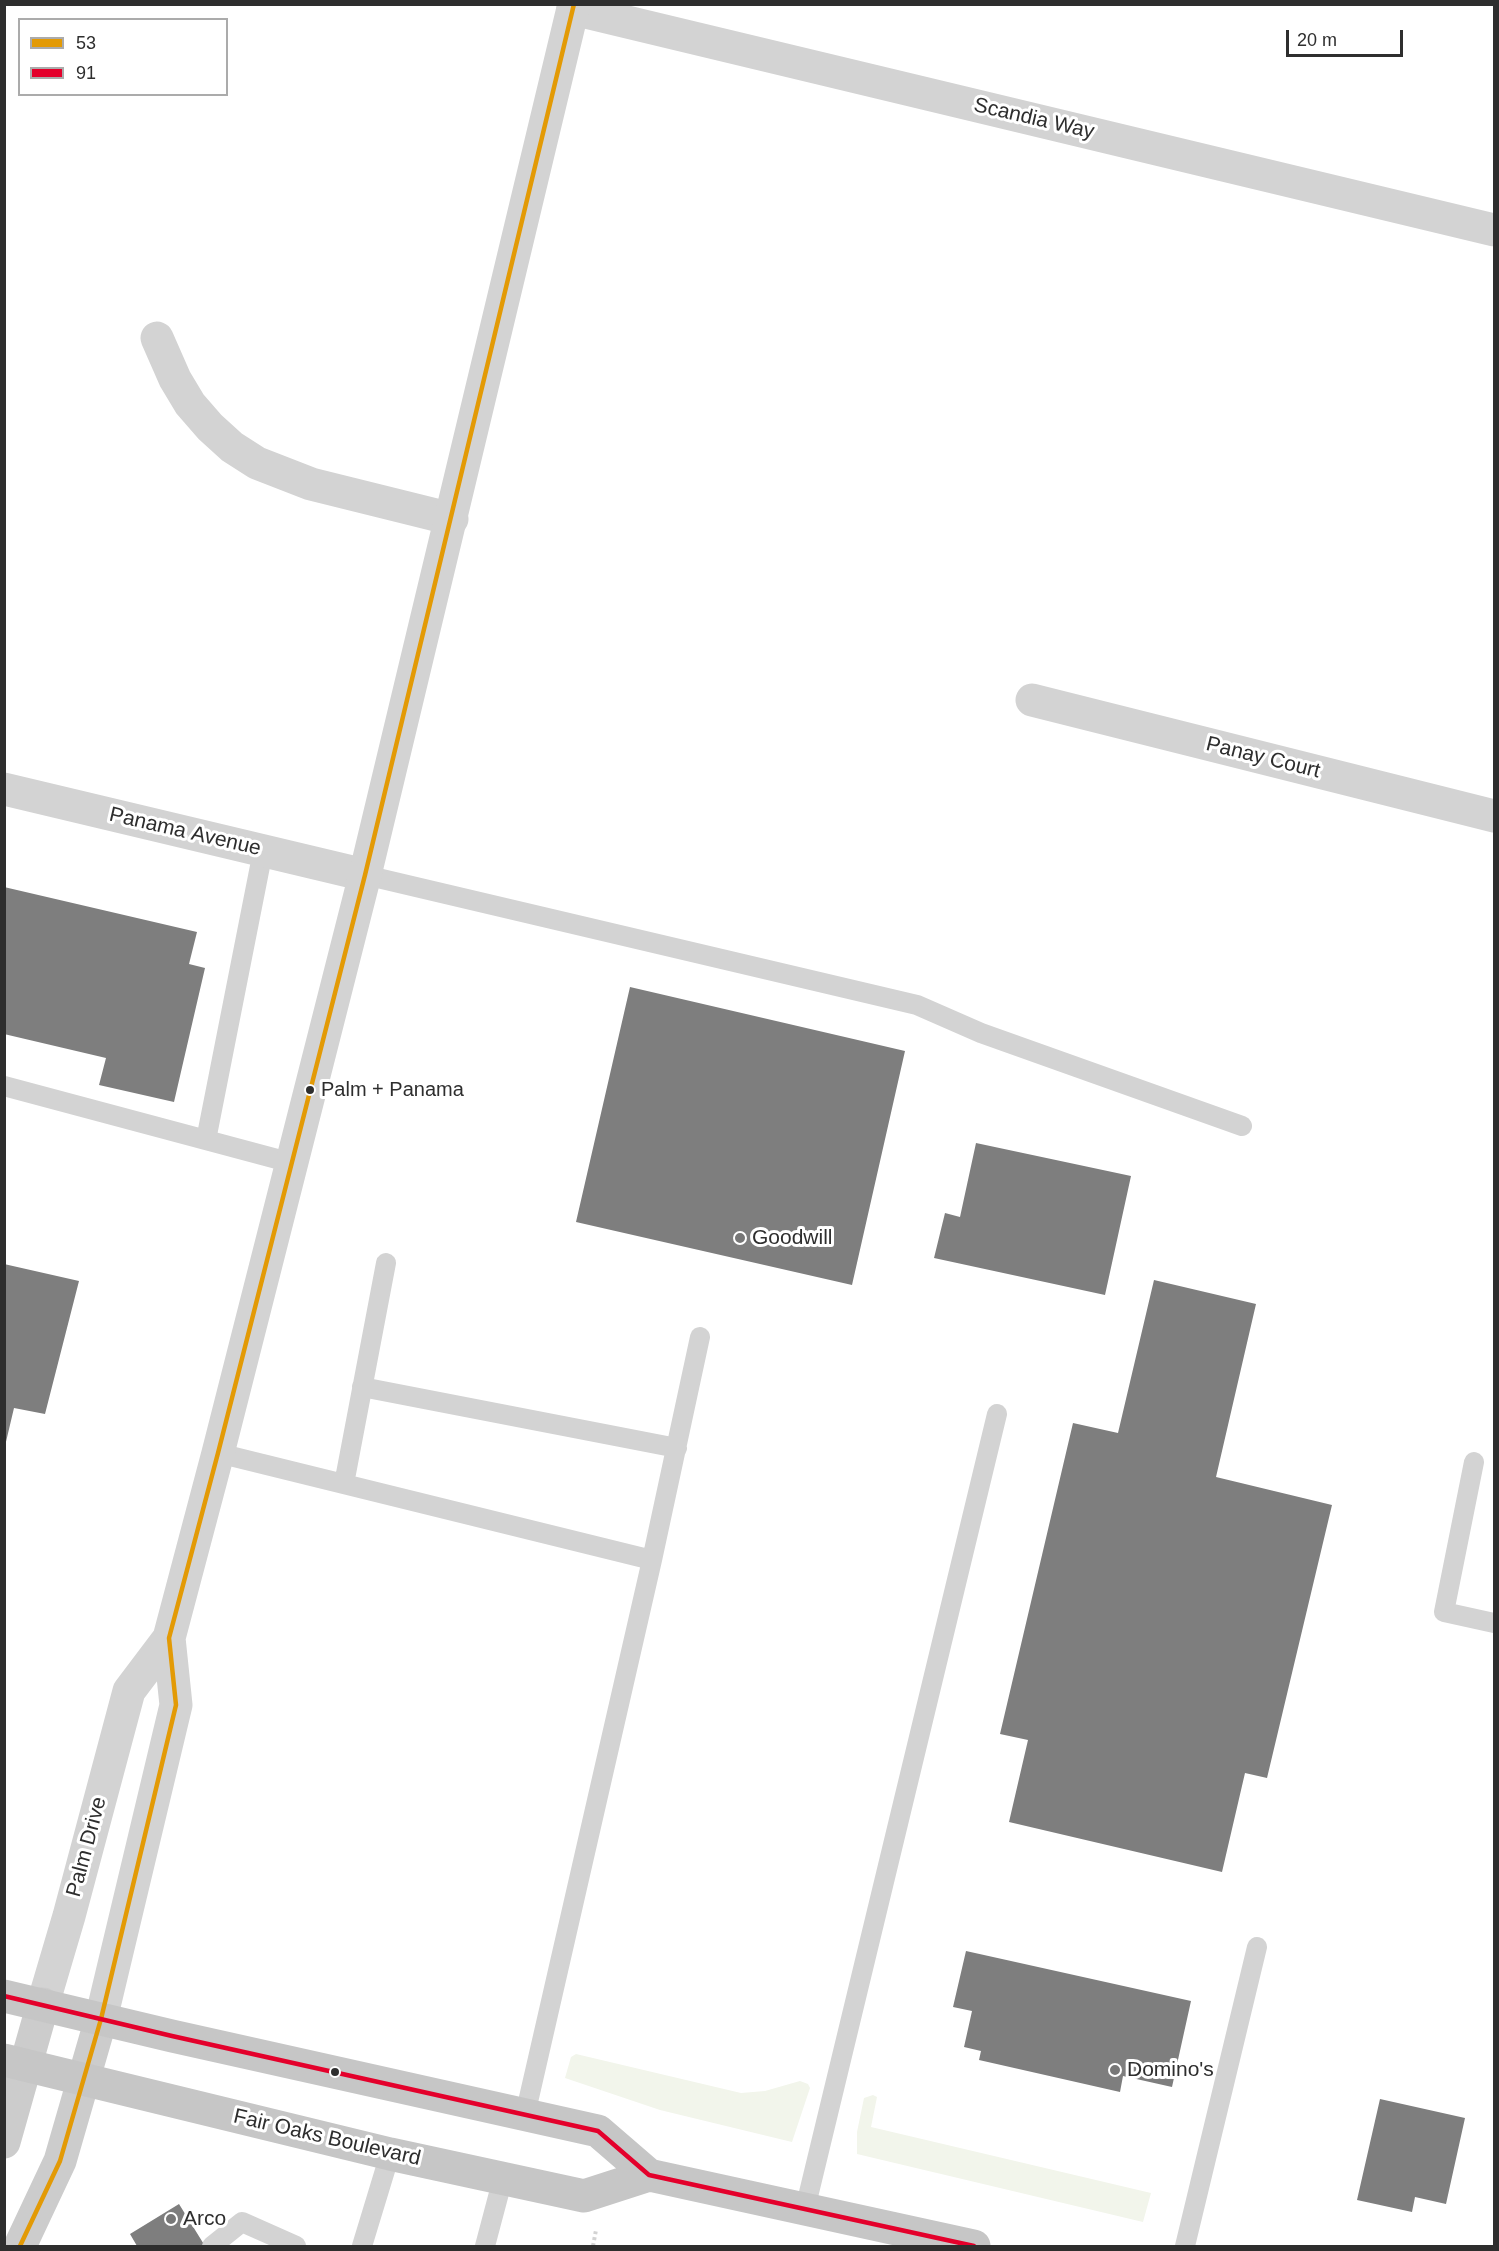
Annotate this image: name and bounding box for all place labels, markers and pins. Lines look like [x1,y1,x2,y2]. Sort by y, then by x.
place label: Palm + Panama [321,1078,464,1102]
marker: Palm + Panama [304,1084,316,1096]
place label: Goodwill [752,1225,833,1251]
marker: Goodwill [733,1231,747,1245]
place label: Domino's [1127,2057,1214,2083]
marker: Domino's [1108,2063,1122,2077]
unlabelled marker [329,2066,341,2078]
place label: Arco [183,2206,226,2232]
marker: Arco [164,2212,178,2226]

